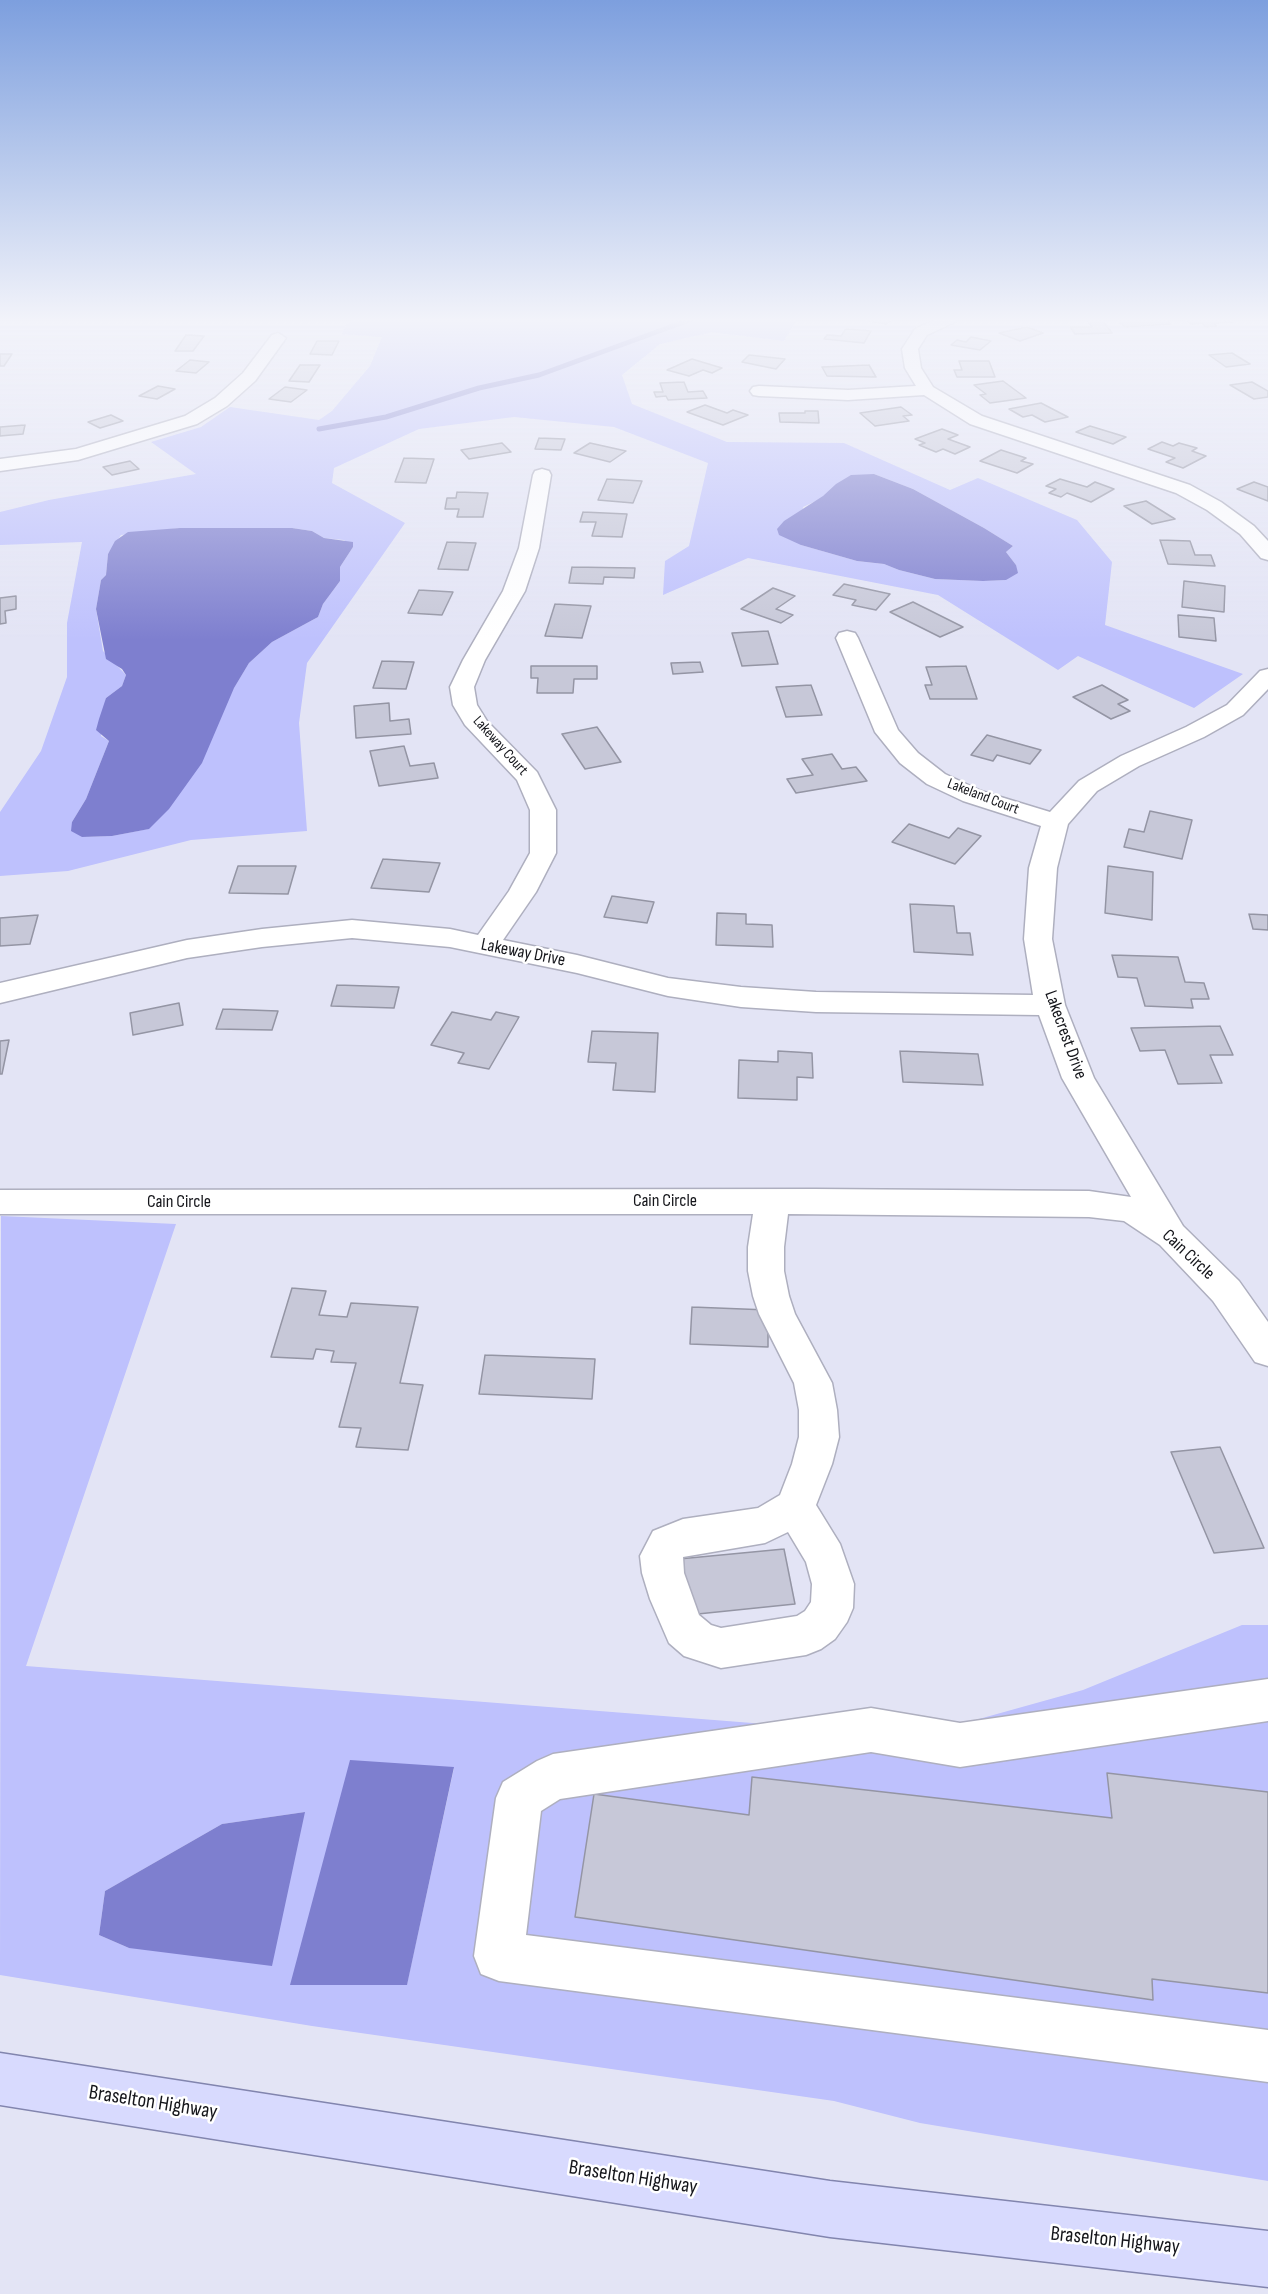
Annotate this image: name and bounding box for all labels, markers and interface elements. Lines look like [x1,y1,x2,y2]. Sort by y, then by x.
street label: Lakeway Court [469,713,531,779]
street label: Lakeland Court [945,775,1021,819]
street label: Lakeway Drive [479,934,567,972]
street label: Lakecrest Drive [1039,988,1091,1082]
street label: Cain Circle [633,1190,697,1212]
street label: Cain Circle [147,1191,211,1213]
street label: Cain Circle [1157,1225,1219,1285]
street label: Braselton Highway [87,2080,219,2126]
street label: Braselton Highway [567,2155,699,2201]
street label: Braselton Highway [1049,2222,1181,2260]

